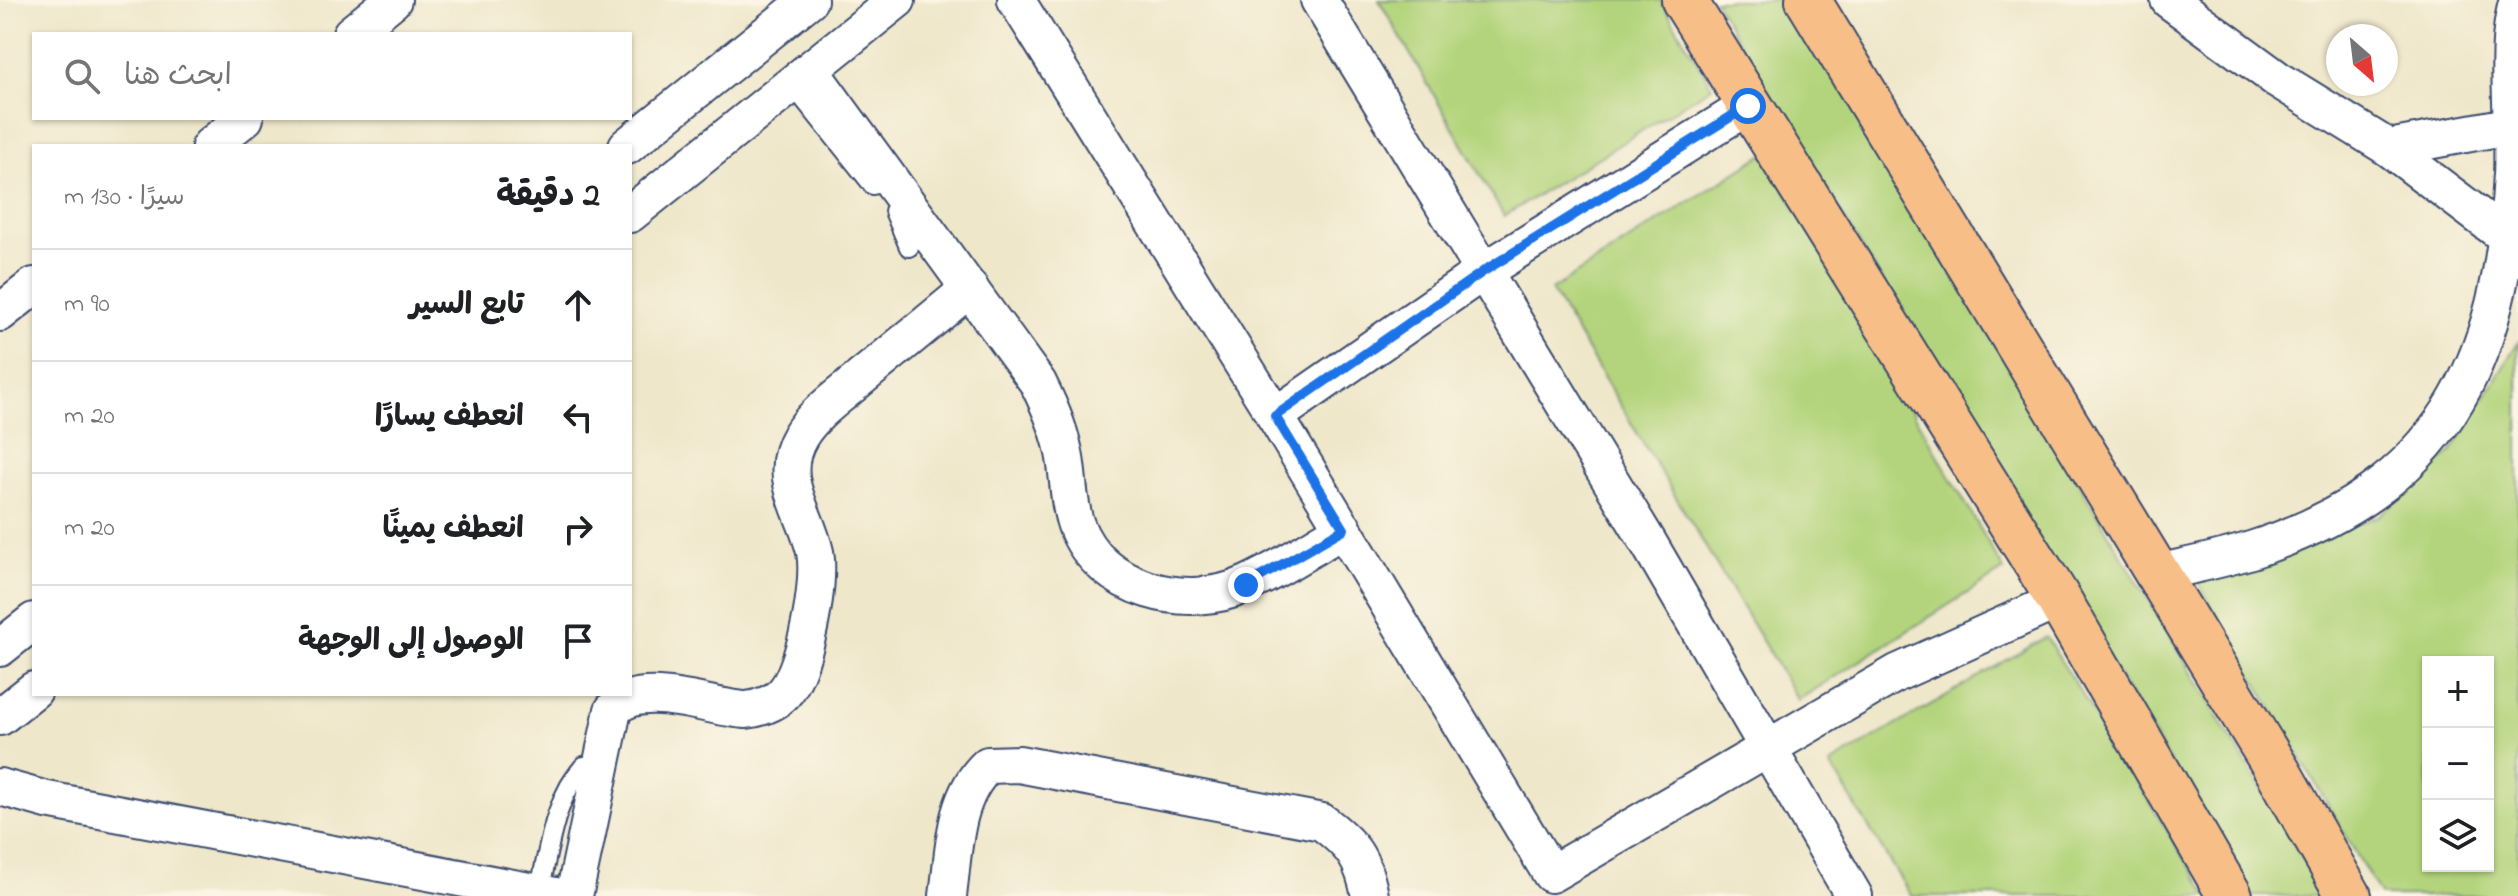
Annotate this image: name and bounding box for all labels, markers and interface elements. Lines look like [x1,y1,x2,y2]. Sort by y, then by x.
north arrow [2326,24,2398,96]
search box [32,32,632,120]
icon: search [60,54,104,98]
text: ابحث هنا [124,55,232,99]
route start [1730,88,1766,124]
text: 2 دقيقة [496,172,600,222]
text: سيرًا · 130 m [64,179,185,217]
icon: ahead [556,283,600,327]
text: تابع السير [410,284,524,328]
text: 90 m [64,286,110,324]
icon: left [556,395,600,439]
text: انعطف يسارًا [375,396,524,440]
text: 20 m [64,398,115,436]
icon: right [556,507,600,551]
text: انعطف يمينًا [383,508,524,552]
text: 20 m [64,510,115,548]
route end [1228,567,1264,603]
icon: arrive [556,619,600,663]
text: الوصول إلى الوجهة [298,620,524,664]
map controls [2422,656,2494,872]
button: + [2422,656,2494,728]
button: − [2422,728,2494,800]
button: layers [2422,800,2494,872]

